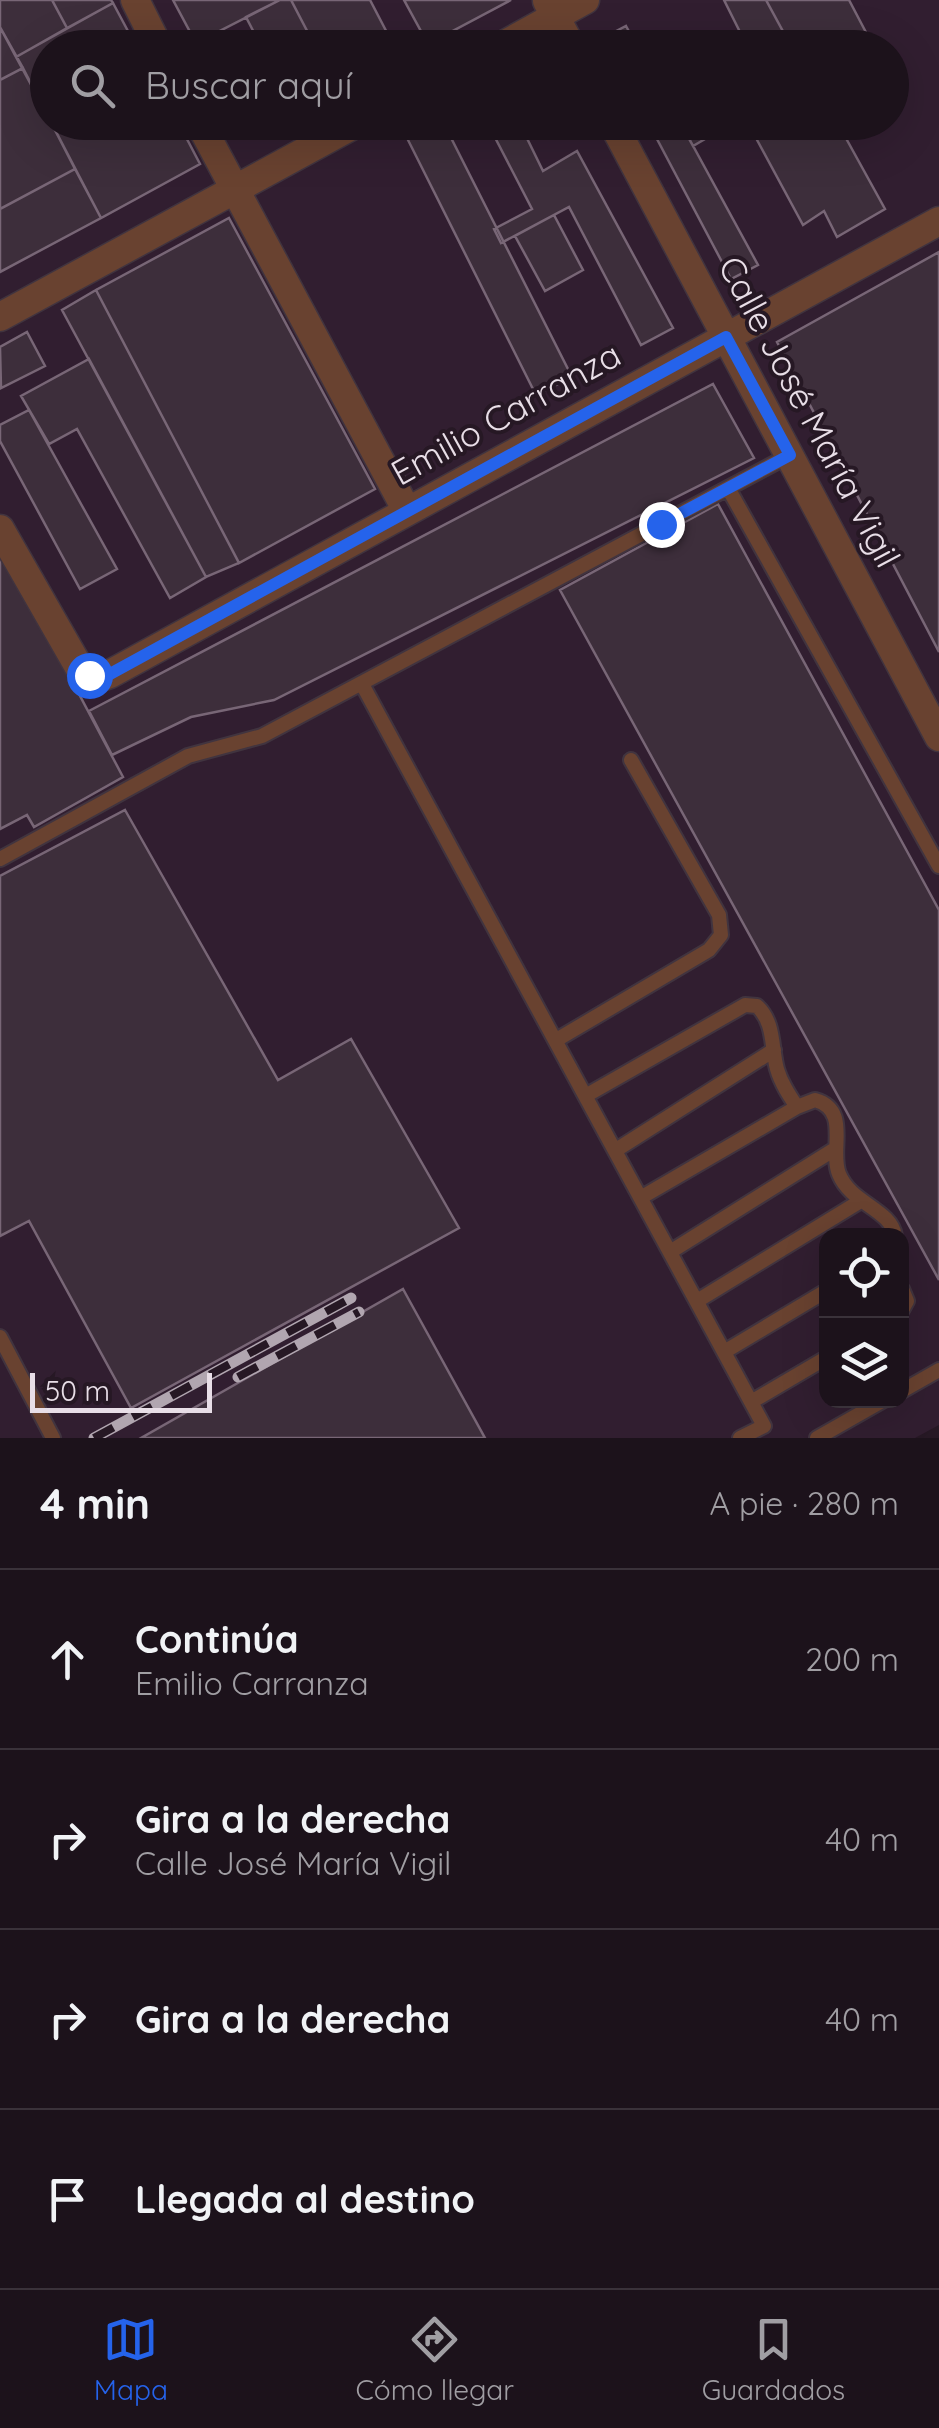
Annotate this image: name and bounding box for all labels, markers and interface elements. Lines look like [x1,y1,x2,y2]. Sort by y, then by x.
search box [30,30,909,140]
icon: search [65,58,120,113]
text: Buscar aquí [145,61,353,109]
street label: Calle José María Vigil [709,248,911,575]
street label: Emilio Carranza [383,332,628,494]
route end [639,502,685,548]
route start [67,653,113,699]
map controls [819,1228,909,1408]
button: locate [819,1228,909,1318]
button: layers [819,1318,909,1408]
scale bar [30,1368,212,1412]
text: 50 m [45,1373,110,1408]
text: 4 min [40,1477,150,1530]
text: A pie · 280 m [710,1483,899,1523]
text: Continúa [135,1615,299,1663]
icon: ahead [40,1632,95,1687]
text: 200 m [805,1639,899,1679]
text: Emilio Carranza [135,1663,369,1703]
text: Gira a la derecha [135,1795,450,1843]
icon: right [40,1812,95,1867]
text: 40 m [825,1819,899,1859]
text: Calle José María Vigil [135,1843,451,1883]
icon: right [40,1992,95,2047]
text: Gira a la derecha [135,1995,450,2043]
text: 40 m [825,1999,899,2039]
icon: arrive [40,2172,95,2227]
text: Llegada al destino [135,2175,475,2223]
tab: Mapa [94,2312,168,2407]
tab: Cómo llegar [355,2312,514,2407]
tab: Guardados [702,2312,845,2407]

